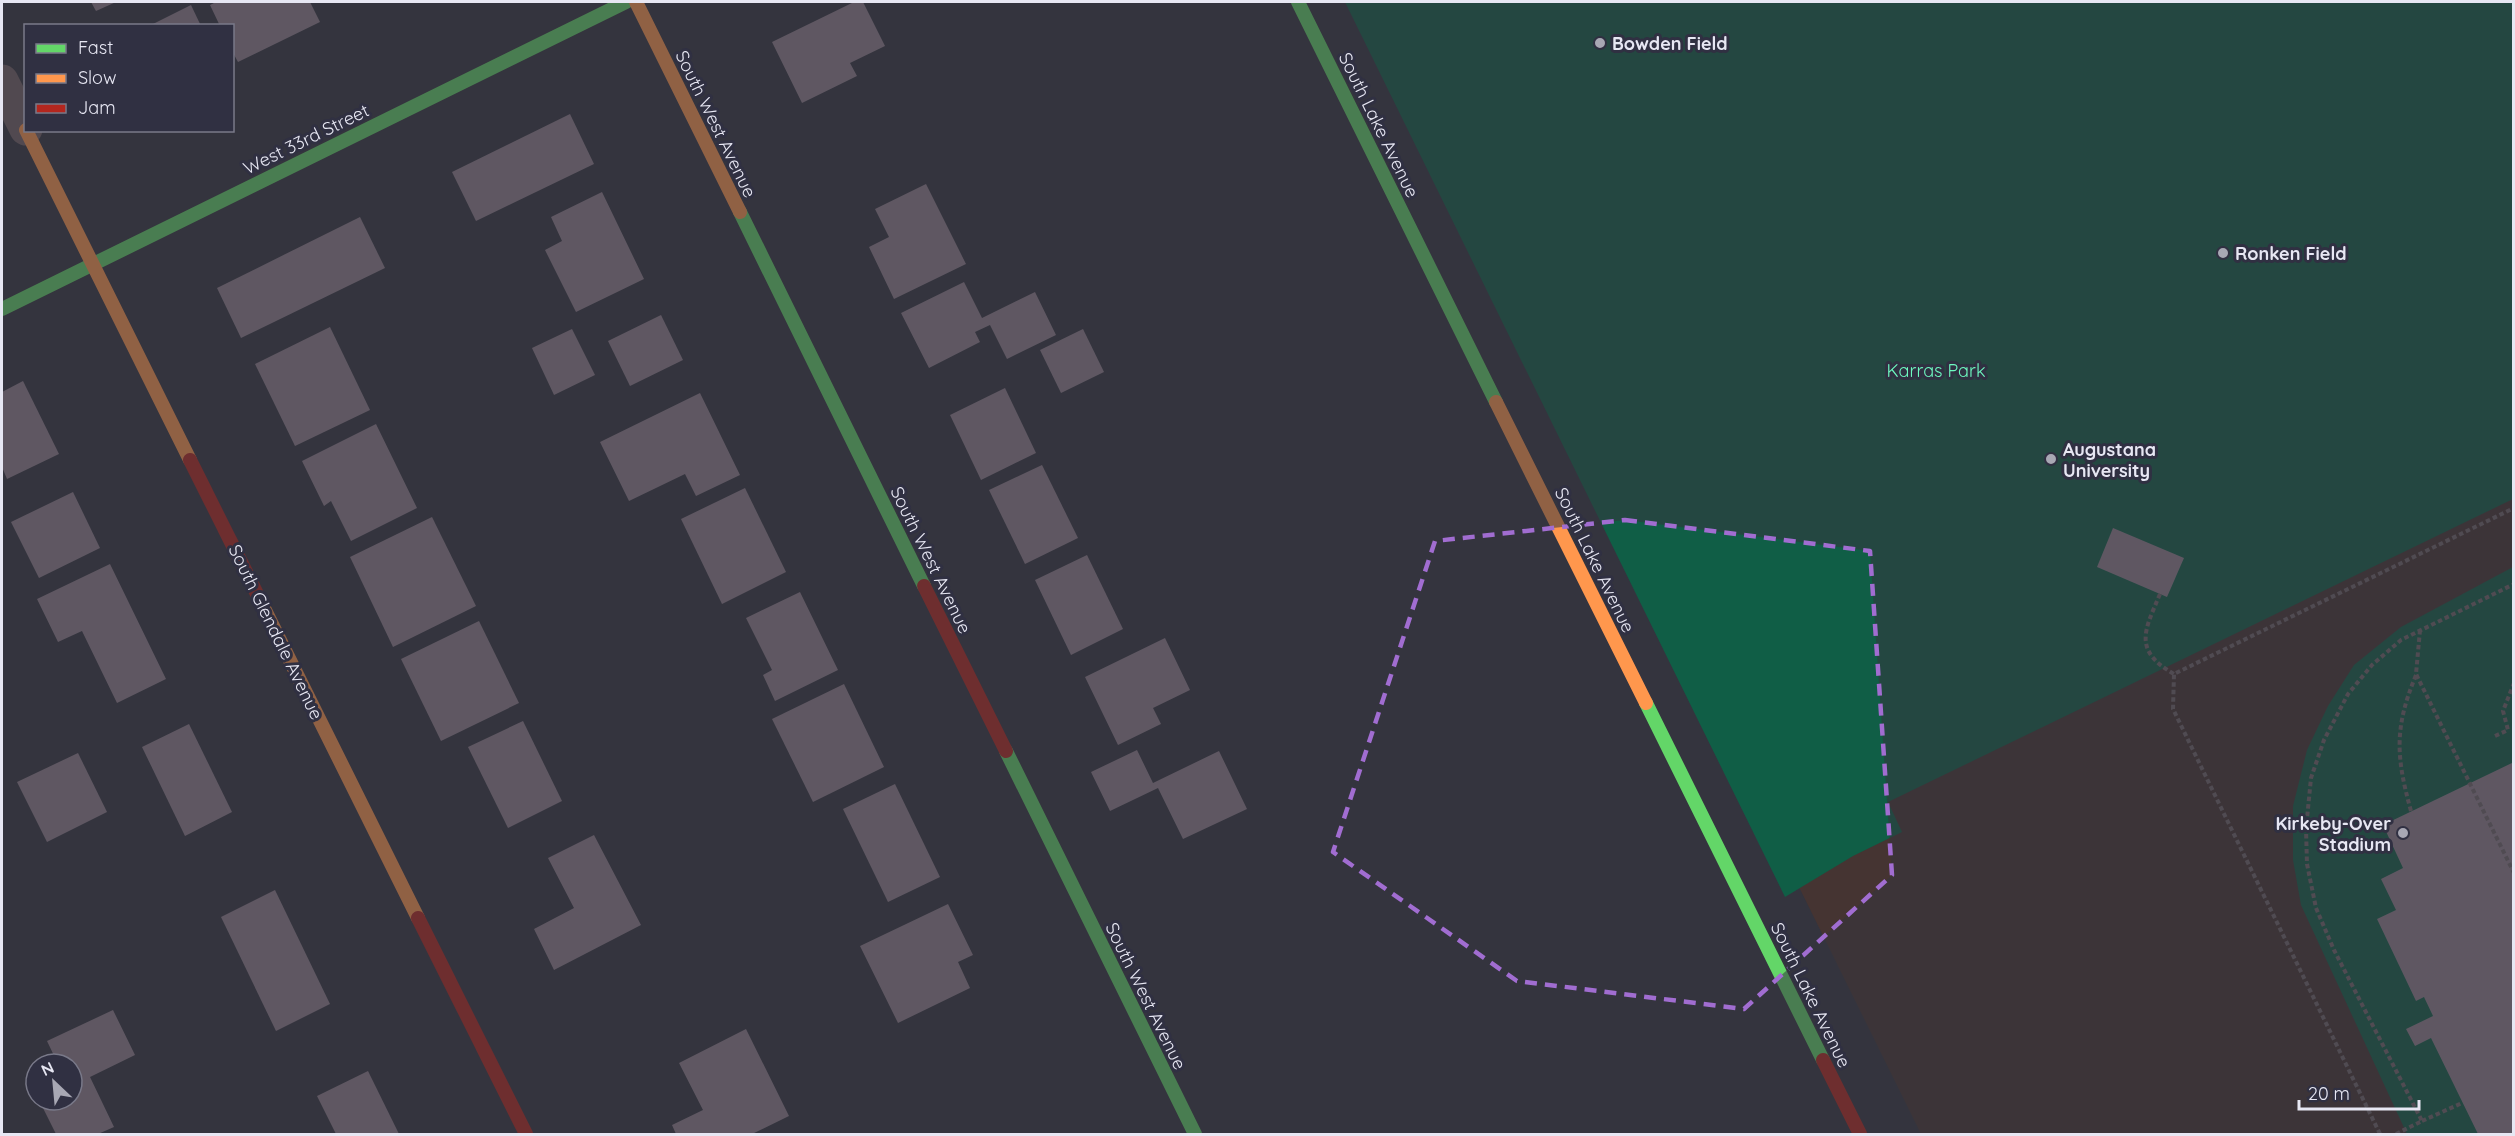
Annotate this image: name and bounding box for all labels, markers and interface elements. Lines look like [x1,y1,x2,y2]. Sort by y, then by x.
legend [24,24,234,132]
place label: Bowden Field [1612,32,1728,55]
text: Fast [78,36,113,59]
marker: Bowden Field [1593,36,1607,50]
street label: South West Avenue [670,47,762,201]
street label: South Lake Avenue [1334,49,1424,201]
text: Slow [78,66,116,89]
text: Jam [78,96,116,119]
street label: West 33rd Street [239,99,373,179]
place label: Ronken Field [2235,242,2346,265]
marker: Ronken Field [2216,246,2230,260]
park label: Karras Park [1886,359,1986,382]
place label: Augustana University [2063,438,2156,482]
marker: Augustana University [2044,452,2058,466]
street label: South West Avenue [885,483,977,637]
street label: South Lake Avenue [1550,484,1640,636]
street label: South Glendale Avenue [224,541,328,723]
place label: Kirkeby-Over Stadium [2276,812,2391,856]
marker: Kirkeby-Over Stadium [2396,826,2410,840]
street label: South West Avenue [1100,919,1192,1073]
street label: South Lake Avenue [1766,919,1856,1071]
north arrow [24,1052,84,1112]
text: N [38,1057,57,1080]
scale bar [2299,1073,2419,1111]
text: 20 m [2308,1082,2350,1105]

